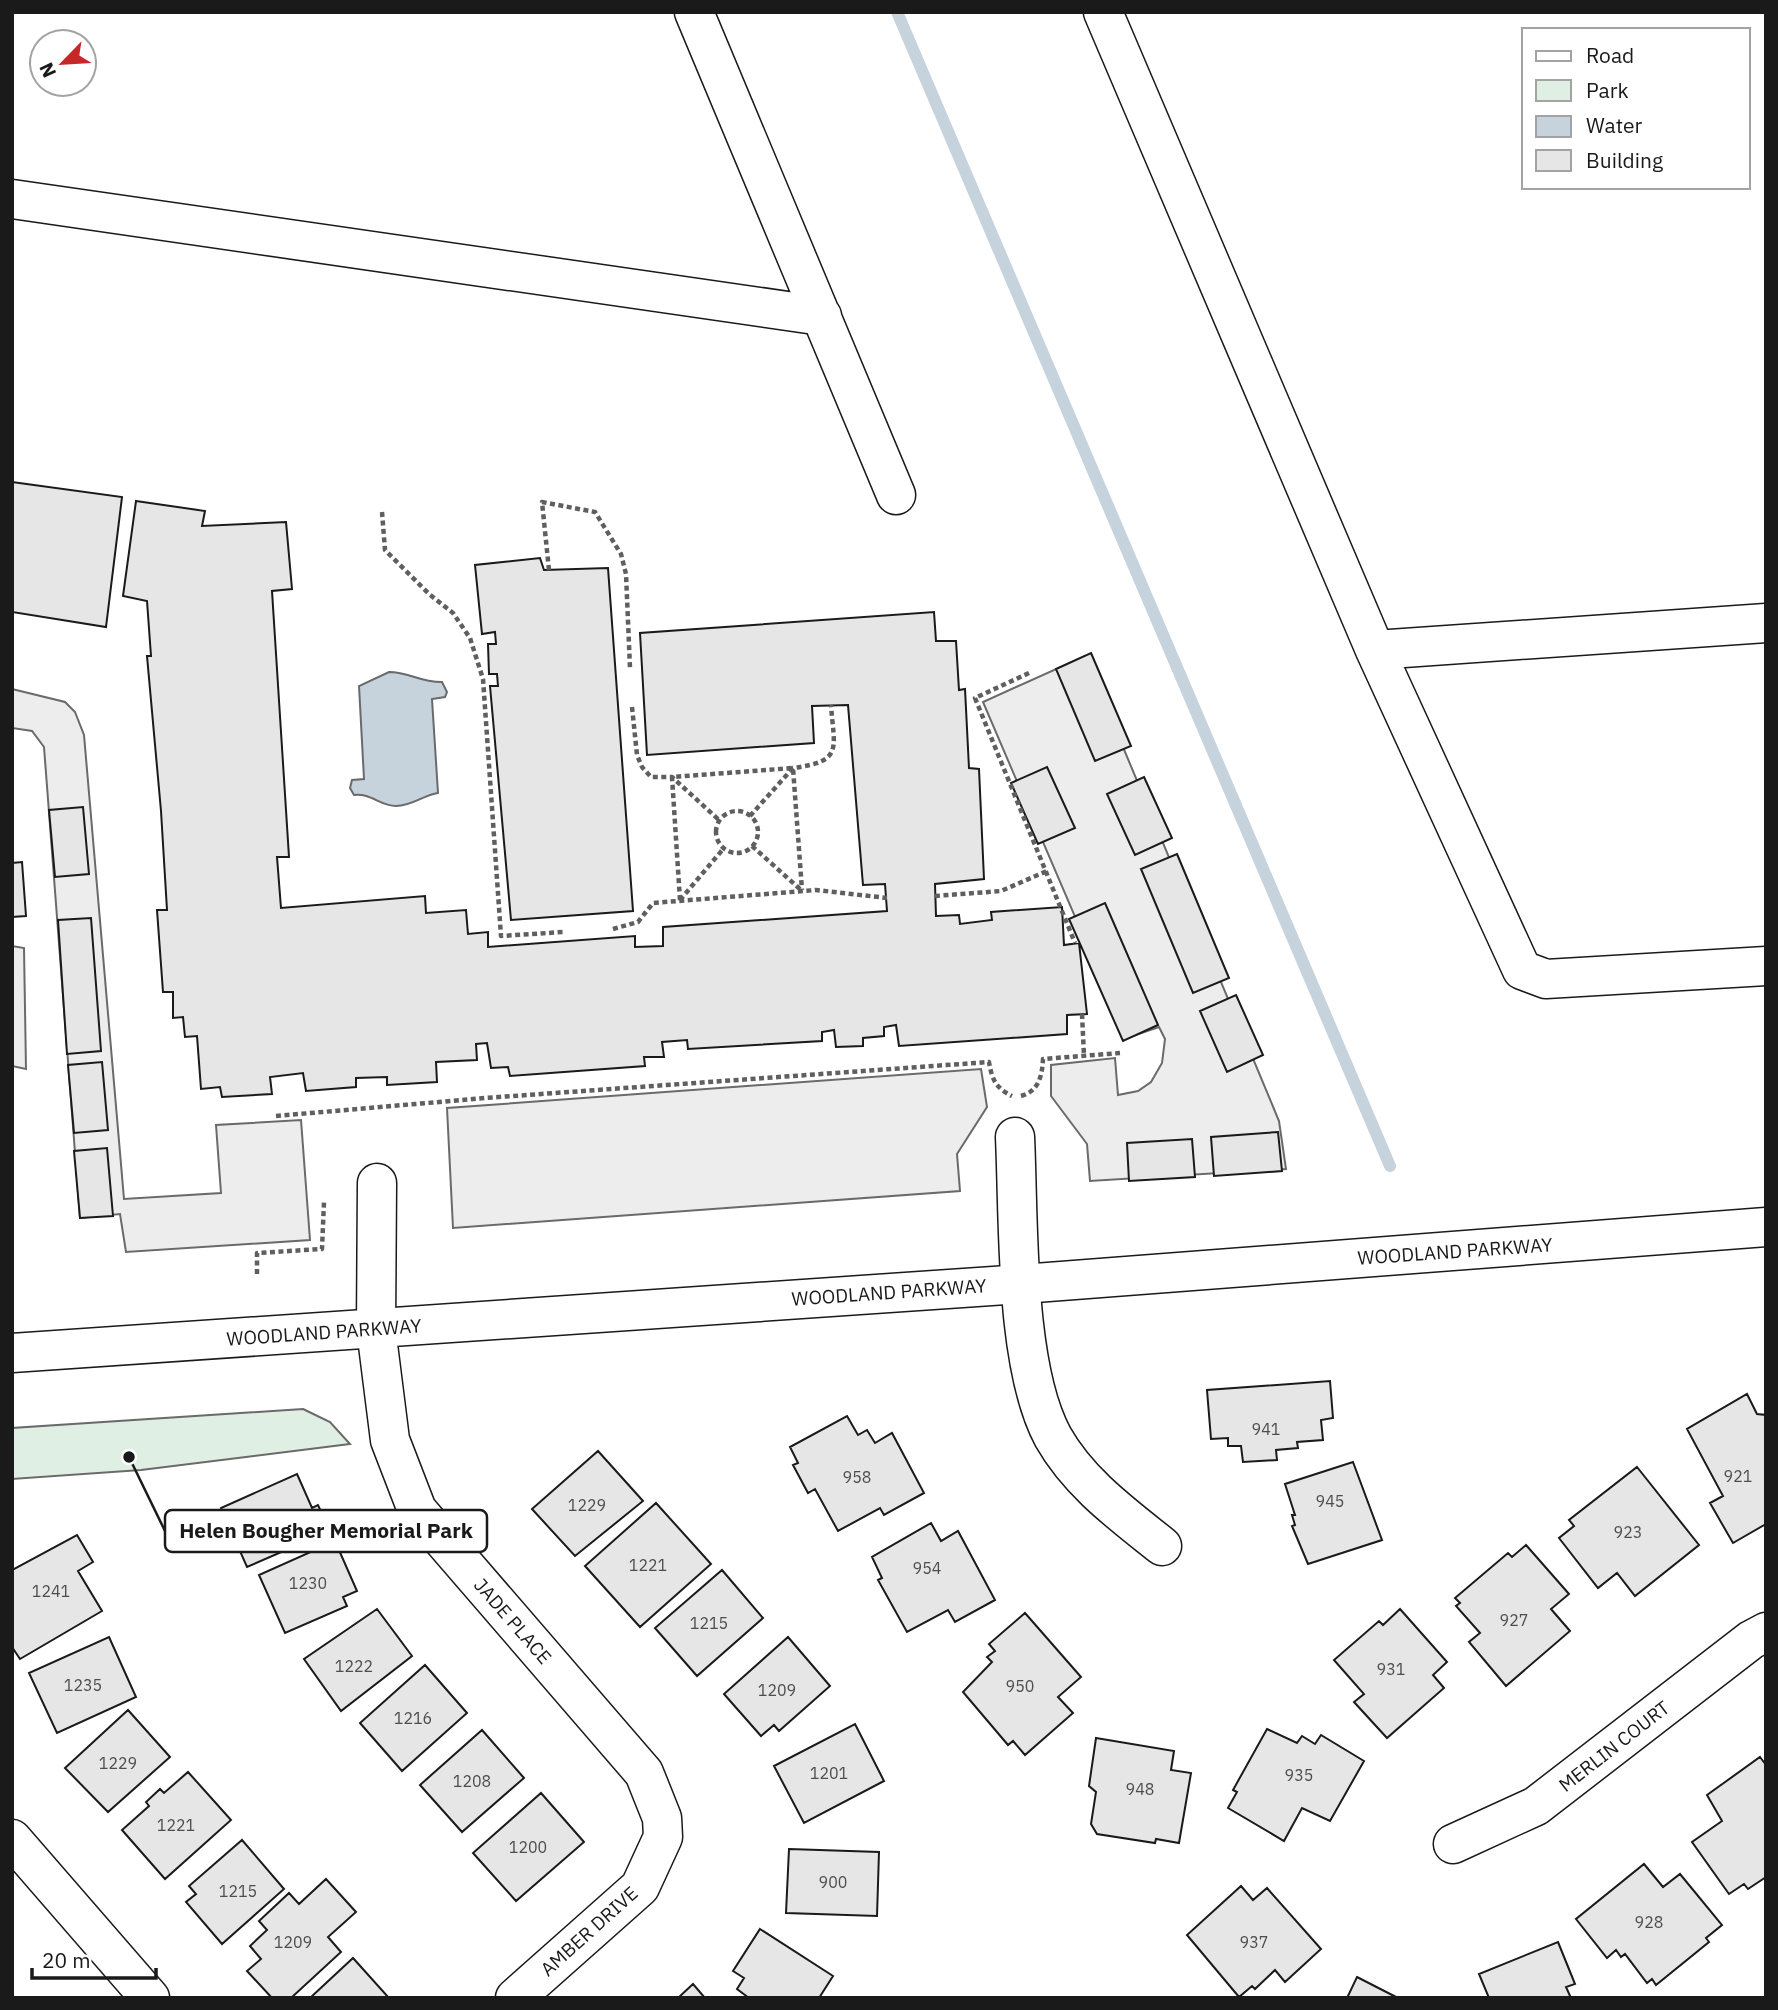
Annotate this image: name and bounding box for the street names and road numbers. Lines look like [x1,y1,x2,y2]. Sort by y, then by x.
street label: WOODLAND PARKWAY [1357,1232,1554,1270]
street label: WOODLAND PARKWAY [791,1273,988,1311]
street label: WOODLAND PARKWAY [226,1313,423,1351]
street label: JADE PLACE [469,1573,557,1669]
street label: MERLIN COURT [1554,1695,1674,1797]
street label: AMBER DRIVE [535,1881,643,1981]

